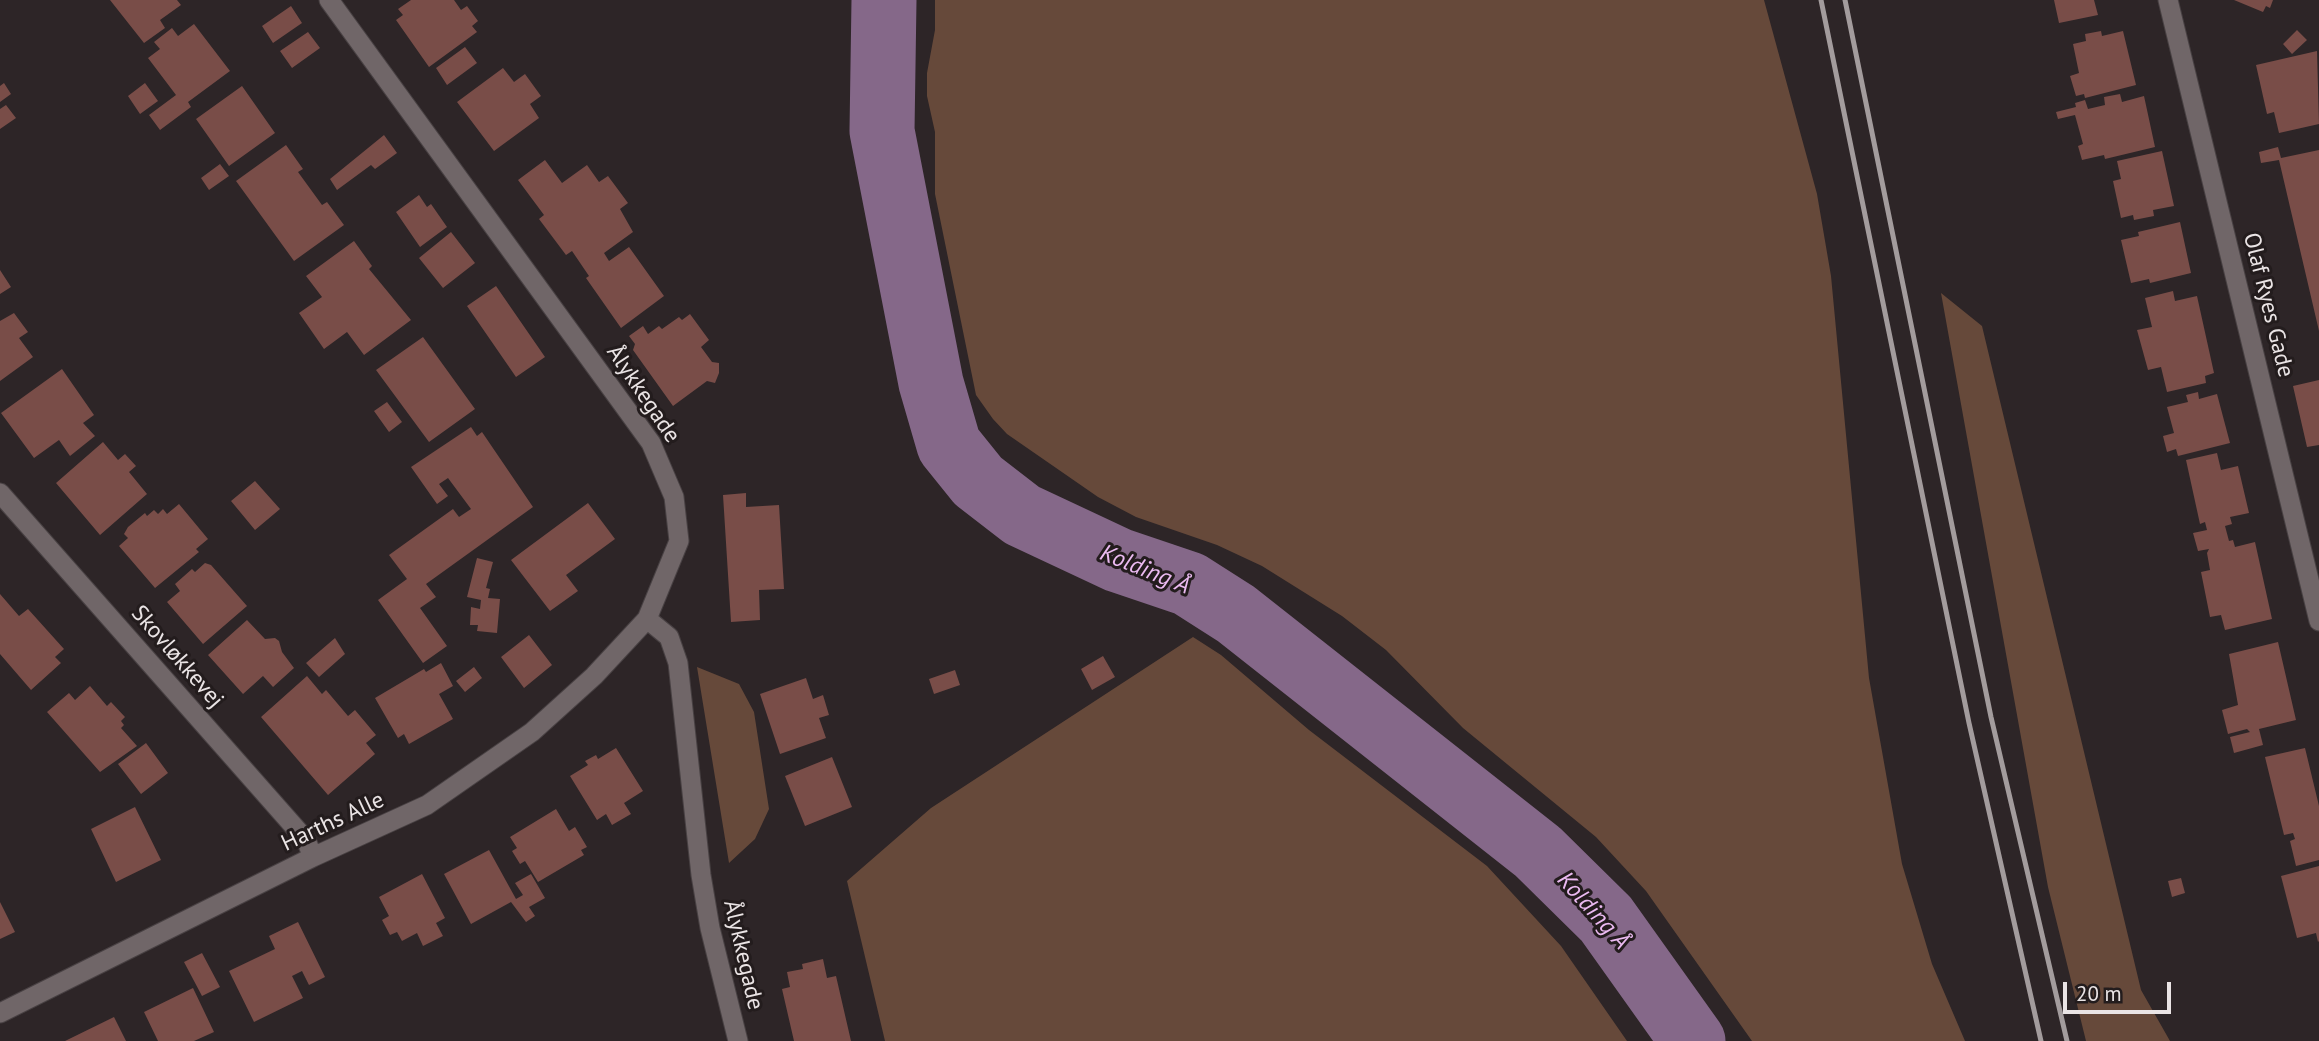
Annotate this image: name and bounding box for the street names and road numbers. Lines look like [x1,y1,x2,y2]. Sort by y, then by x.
street label: Olaf Ryes Gade [2237,230,2299,380]
street label: Ålykkegade [600,340,686,448]
street label: Skovløkkevej [125,600,229,714]
street label: Harths Alle [277,786,389,858]
street label: Ålykkegade [717,897,769,1013]

